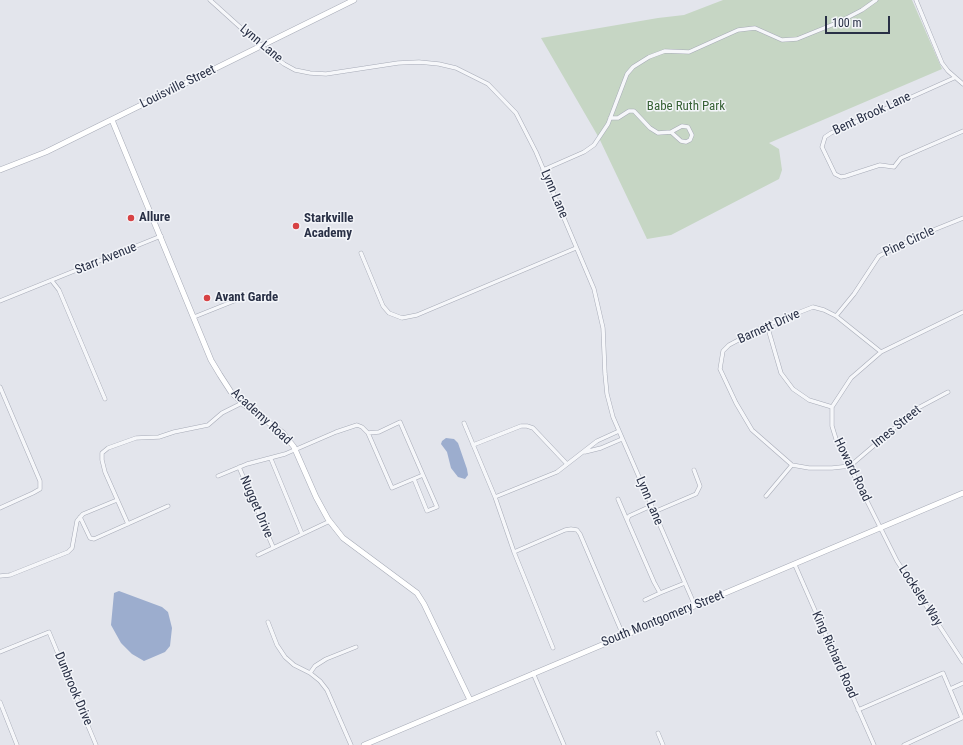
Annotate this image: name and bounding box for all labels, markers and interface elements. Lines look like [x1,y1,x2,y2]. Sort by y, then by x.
scale bar [827,8,892,34]
text: 100 m [832,16,862,30]
street label: Lynn Lane [236,22,286,66]
street label: Louisville Street [138,62,218,112]
street label: Bent Brook Lane [831,89,913,139]
park label: Babe Ruth Park [647,99,725,115]
street label: Lynn Lane [537,167,571,221]
place label: Allure [139,210,170,226]
place label: Starkville Academy [304,211,354,242]
marker: Allure [126,213,136,223]
marker: Starkville Academy [291,221,301,231]
street label: Pine Circle [881,223,937,261]
street label: Starr Avenue [73,240,139,278]
place label: Avant Garde [215,290,278,306]
marker: Avant Garde [202,293,212,303]
street label: Barnett Drive [736,306,802,348]
street label: Academy Road [227,386,295,448]
street label: Imes Street [869,403,925,451]
street label: Howard Road [830,436,874,504]
street label: Nugget Drive [236,474,276,540]
street label: Lynn Lane [632,474,666,528]
street label: Locksley Way [895,563,945,629]
street label: South Montgomery Street [599,587,727,651]
street label: King Richard Road [808,609,860,701]
street label: Dunbrook Drive [51,650,95,728]

